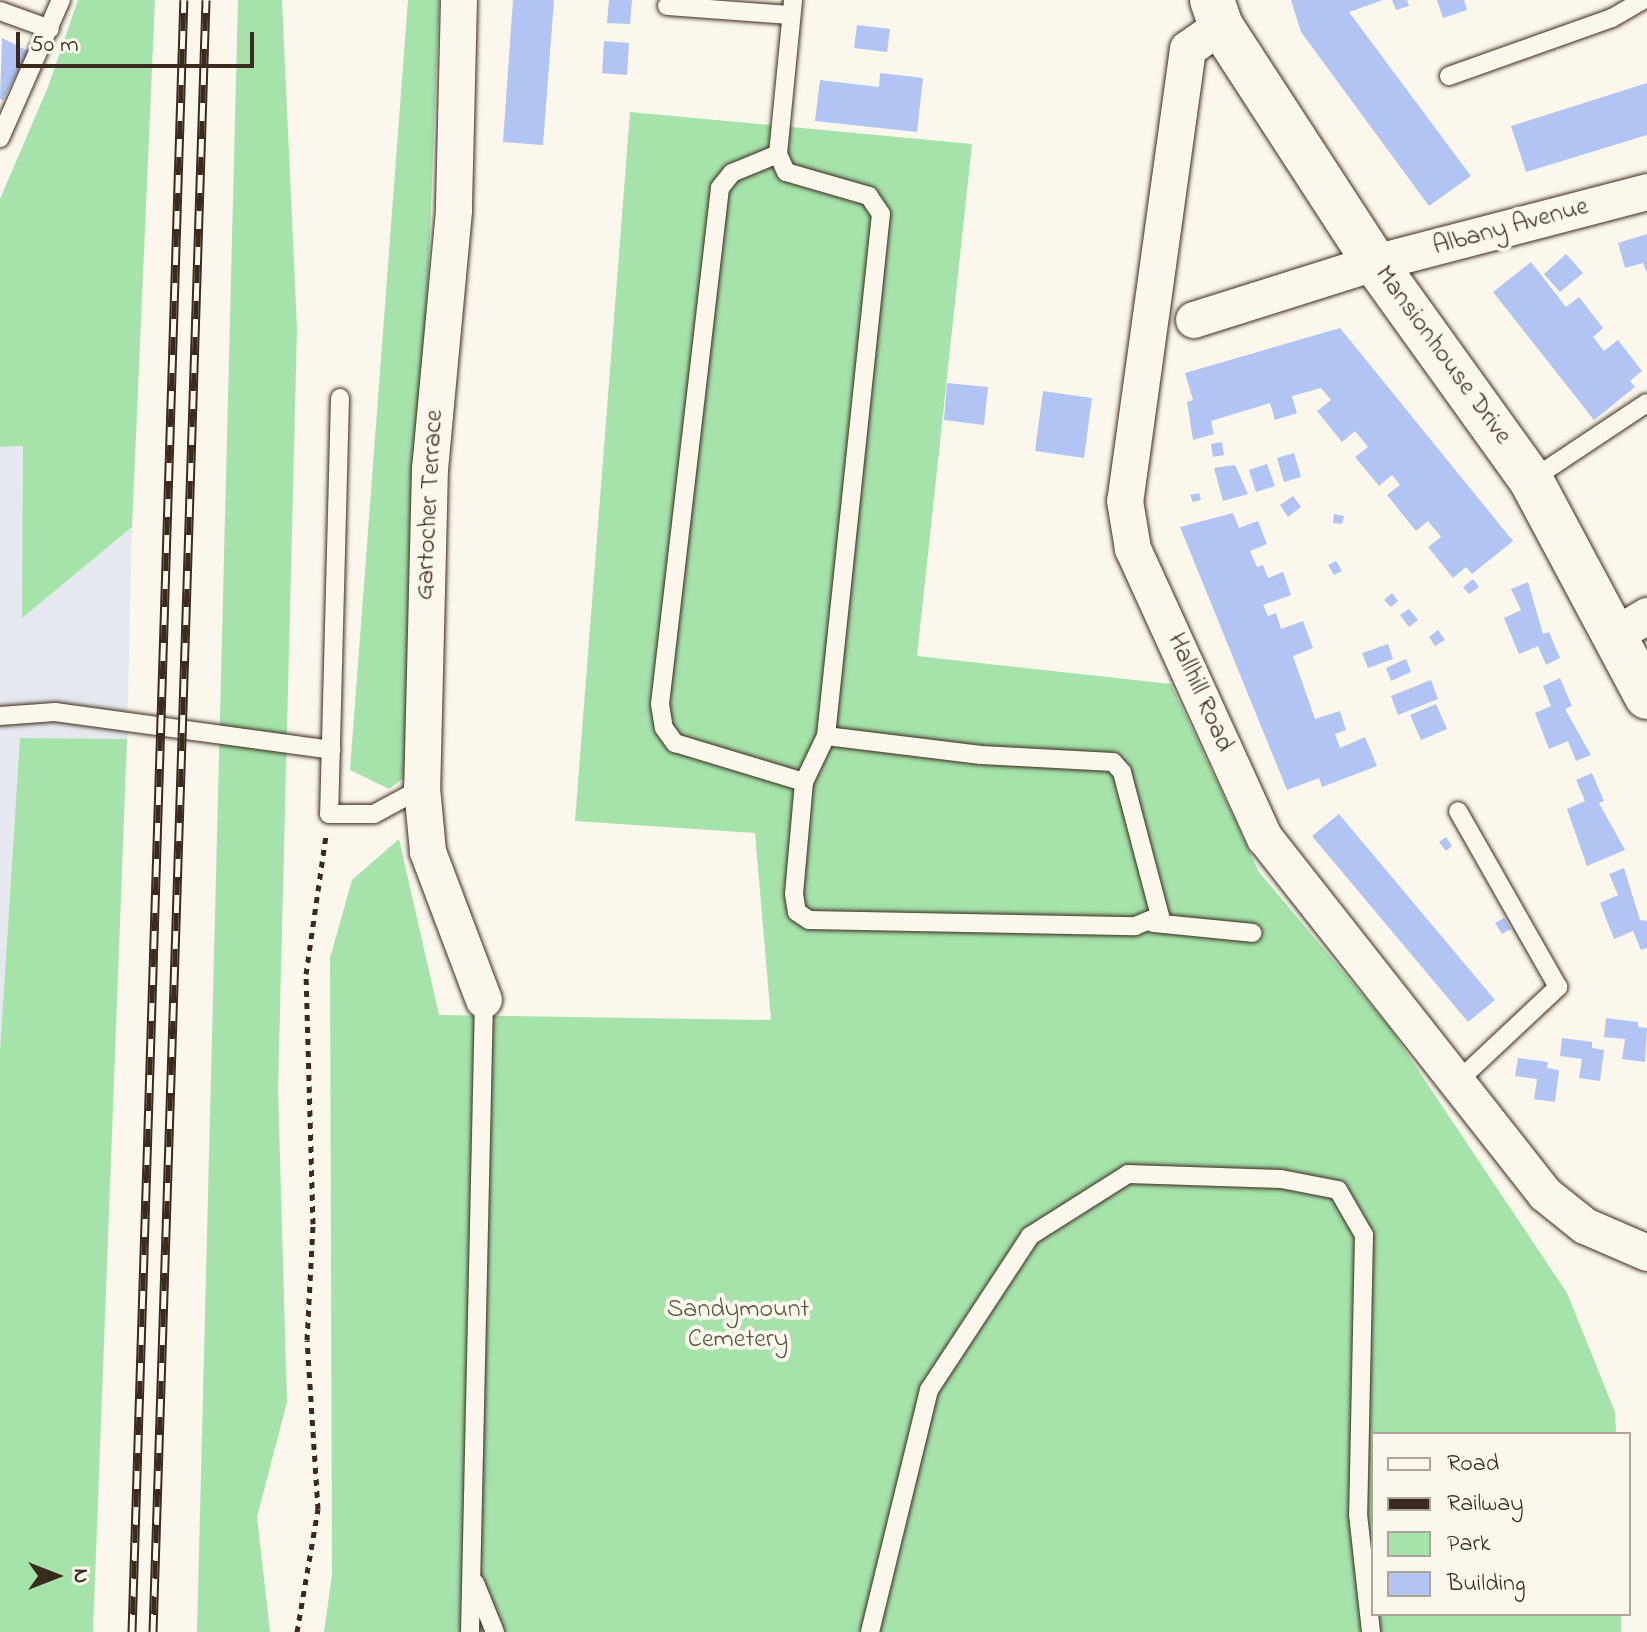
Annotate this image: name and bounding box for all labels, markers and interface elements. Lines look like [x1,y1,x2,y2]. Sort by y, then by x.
scale bar [20,16,258,66]
text: 50 m [30,28,79,63]
street label: Albany Avenue [1430,192,1592,264]
street label: Mansionhouse Drive [1367,261,1517,451]
street label: Gartocher Terrace [410,409,452,601]
street label: Hallhill Road [1159,629,1239,757]
park label: Sandymount Cemetery [667,1295,809,1356]
legend [1371,1432,1631,1616]
text: Road [1447,1447,1499,1482]
text: Railway [1447,1487,1524,1522]
text: Park [1447,1527,1490,1562]
north arrow [16,1536,96,1616]
text: Building [1447,1567,1526,1602]
text: N [64,1569,96,1583]

